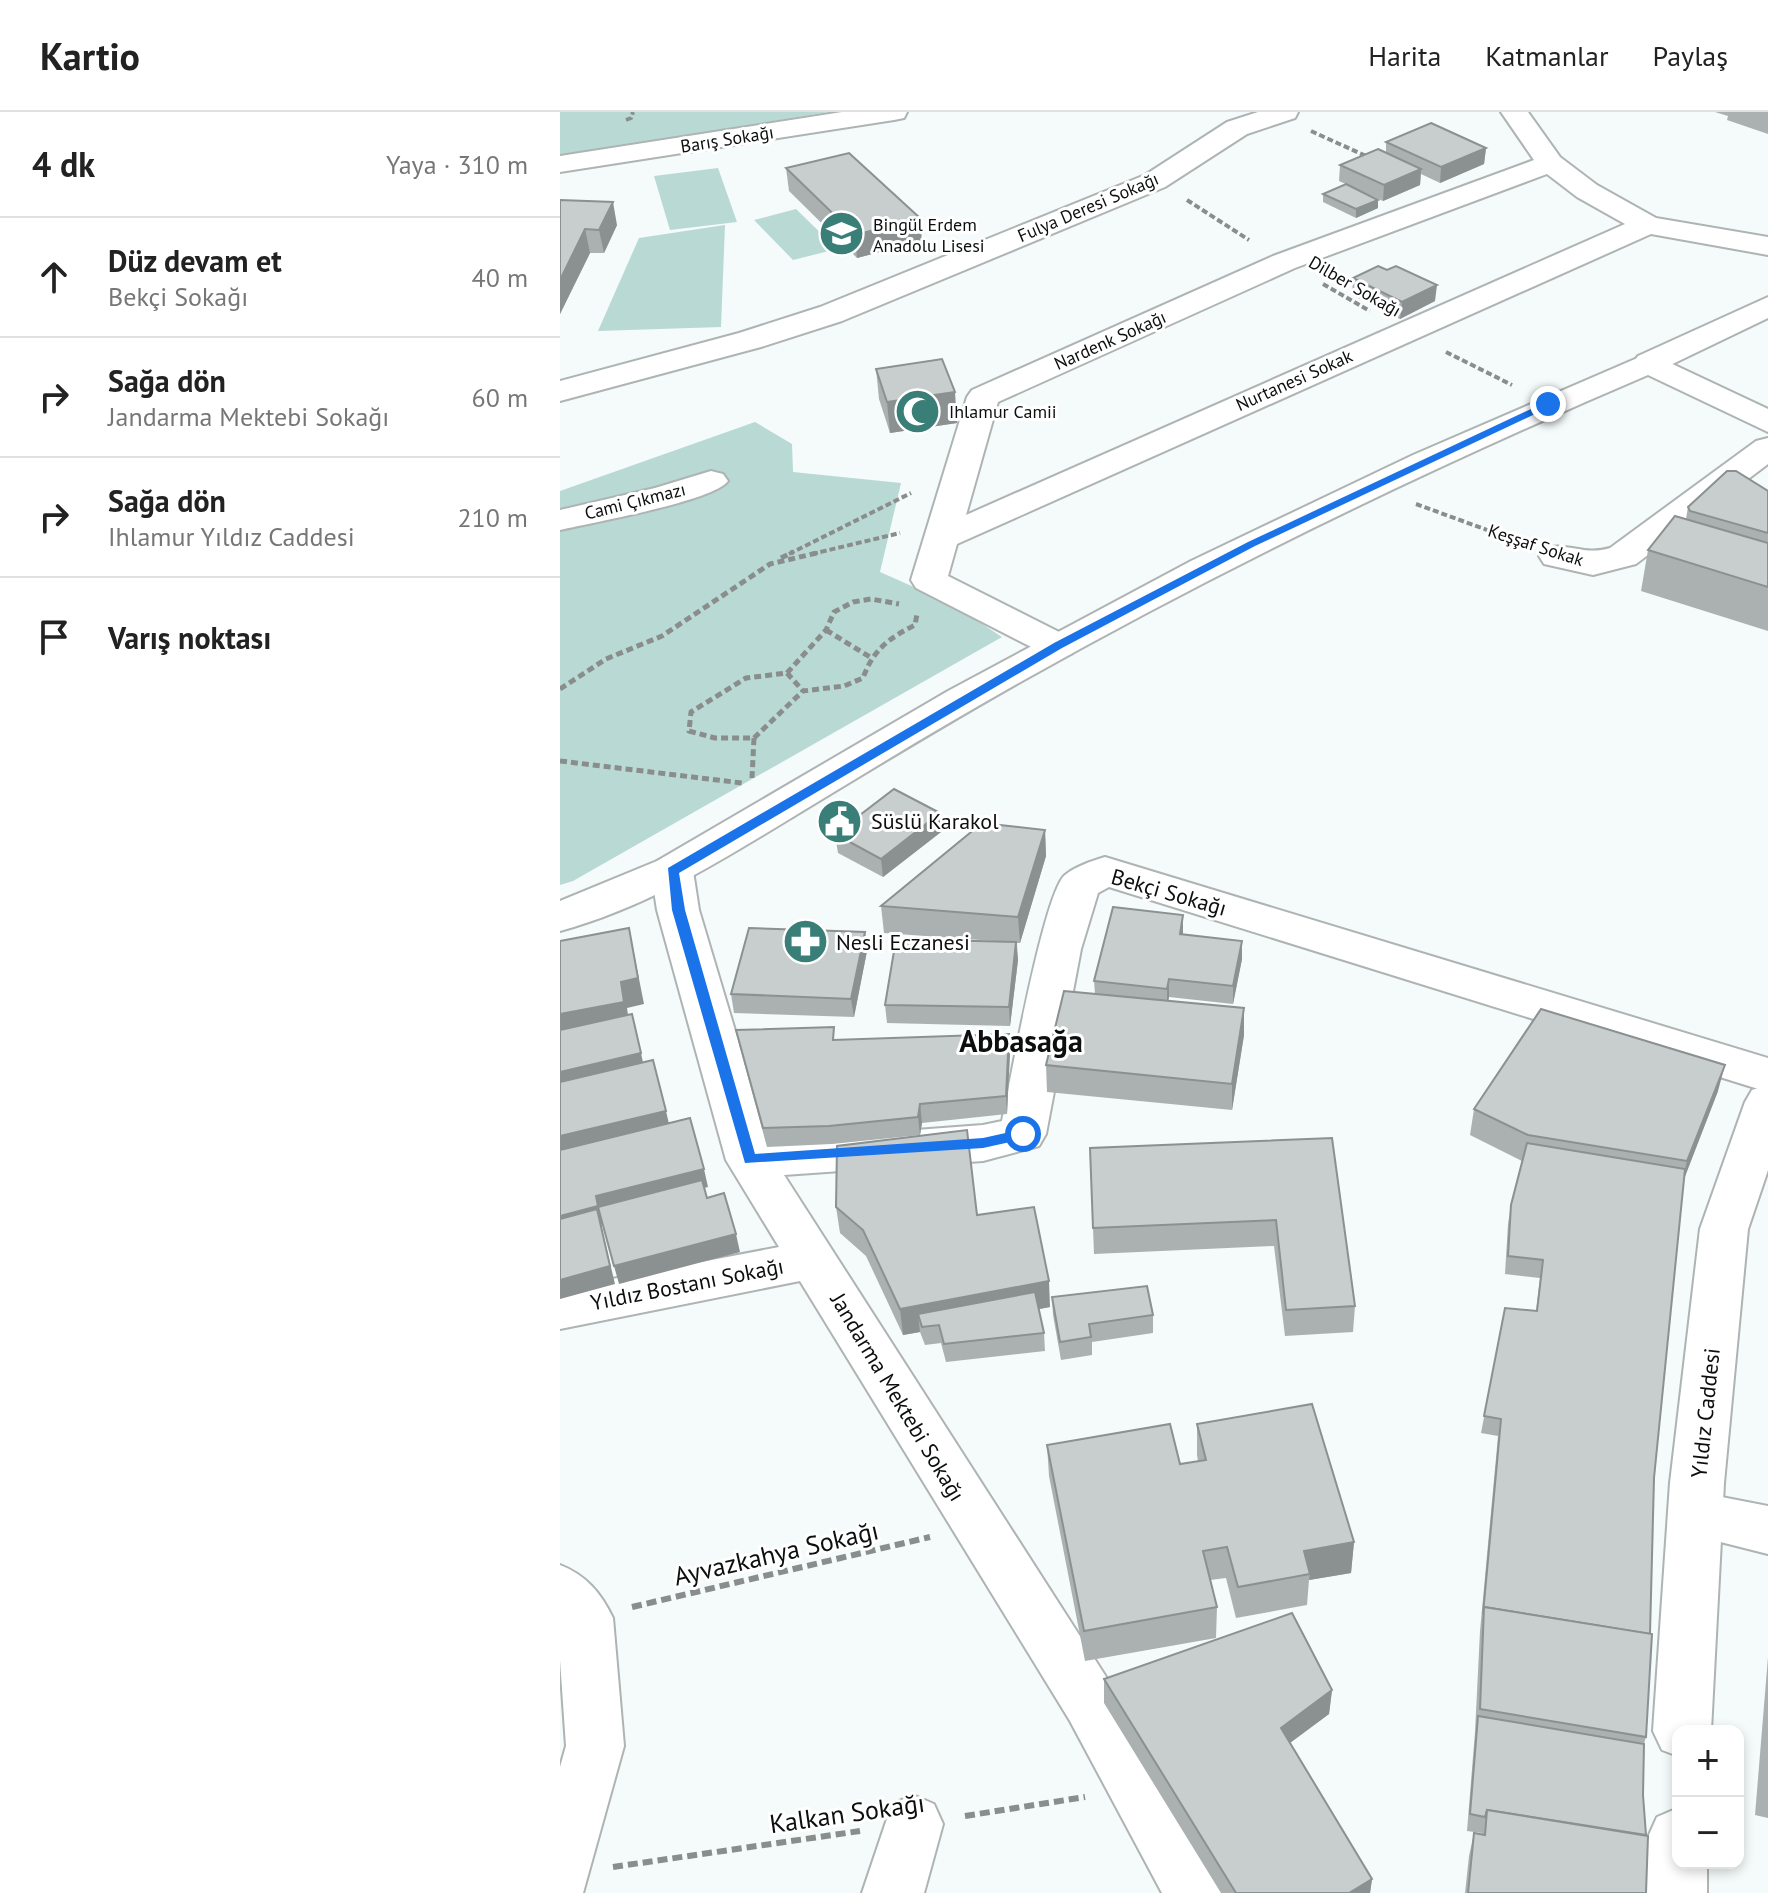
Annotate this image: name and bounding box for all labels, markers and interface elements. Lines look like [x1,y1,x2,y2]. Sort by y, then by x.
text: Kartio [40,31,140,80]
text: Harita [1368,37,1441,74]
text: Katmanlar [1485,37,1609,74]
text: Paylaş [1653,37,1728,74]
street label: Barış Sokağı [679,120,775,158]
text: 4 dk [32,142,95,186]
text: Yaya · 310 m [386,148,528,181]
street label: Fulya Deresi Sokağı [1014,167,1162,247]
school or university icon: Bingül Erdem Anadolu Lisesi [818,210,866,258]
place label: Bingül Erdem Anadolu Lisesi [873,213,985,257]
text: Düz devam et [108,241,282,280]
street label: Dilber Sokağı [1305,250,1405,322]
icon: ahead [32,255,76,299]
text: 40 m [472,261,528,294]
text: Bekçi Sokağı [108,280,248,313]
street label: Nardenk Sokağı [1051,305,1169,375]
street label: Nurtanesi Sokak [1232,344,1356,416]
text: Sağa dön [108,361,226,400]
icon: right [32,375,76,419]
text: 60 m [472,381,528,414]
route end [1530,386,1566,422]
mosque icon: Ihlamur Camii [894,387,942,435]
text: Jandarma Mektebi Sokağı [108,400,389,433]
place label: Ihlamur Camii [949,400,1057,423]
street label: Cami Çıkmazı [582,477,688,525]
text: Sağa dön [108,481,226,520]
icon: right [32,495,76,539]
text: 210 m [457,501,528,534]
street label: Keşşaf Sokak [1485,519,1587,571]
text: Ihlamur Yıldız Caddesi [108,520,355,553]
icon: arrive [32,615,76,659]
text: Varış noktası [108,618,271,657]
public building icon: Süslü Karakol [816,797,864,845]
place label: Süslü Karakol [871,807,999,835]
street label: Bekçi Sokağı [1108,862,1230,922]
pharmacy icon: Nesli Eczanesi [781,918,829,966]
place label: Nesli Eczanesi [836,928,970,956]
district label: Abbasağa [959,1021,1083,1060]
route start [1005,1116,1041,1152]
street label: Yıldız Bostanı Sokağı [588,1252,786,1316]
street label: Jandarma Mektebi Sokağı [824,1287,971,1506]
street label: Yıldız Caddesi [1684,1347,1726,1479]
street label: Ayvazkahya Sokağı [670,1513,882,1593]
map controls [1672,1725,1744,1869]
button: + [1672,1725,1744,1797]
street label: Kalkan Sokağı [767,1786,927,1840]
button: − [1672,1797,1744,1869]

